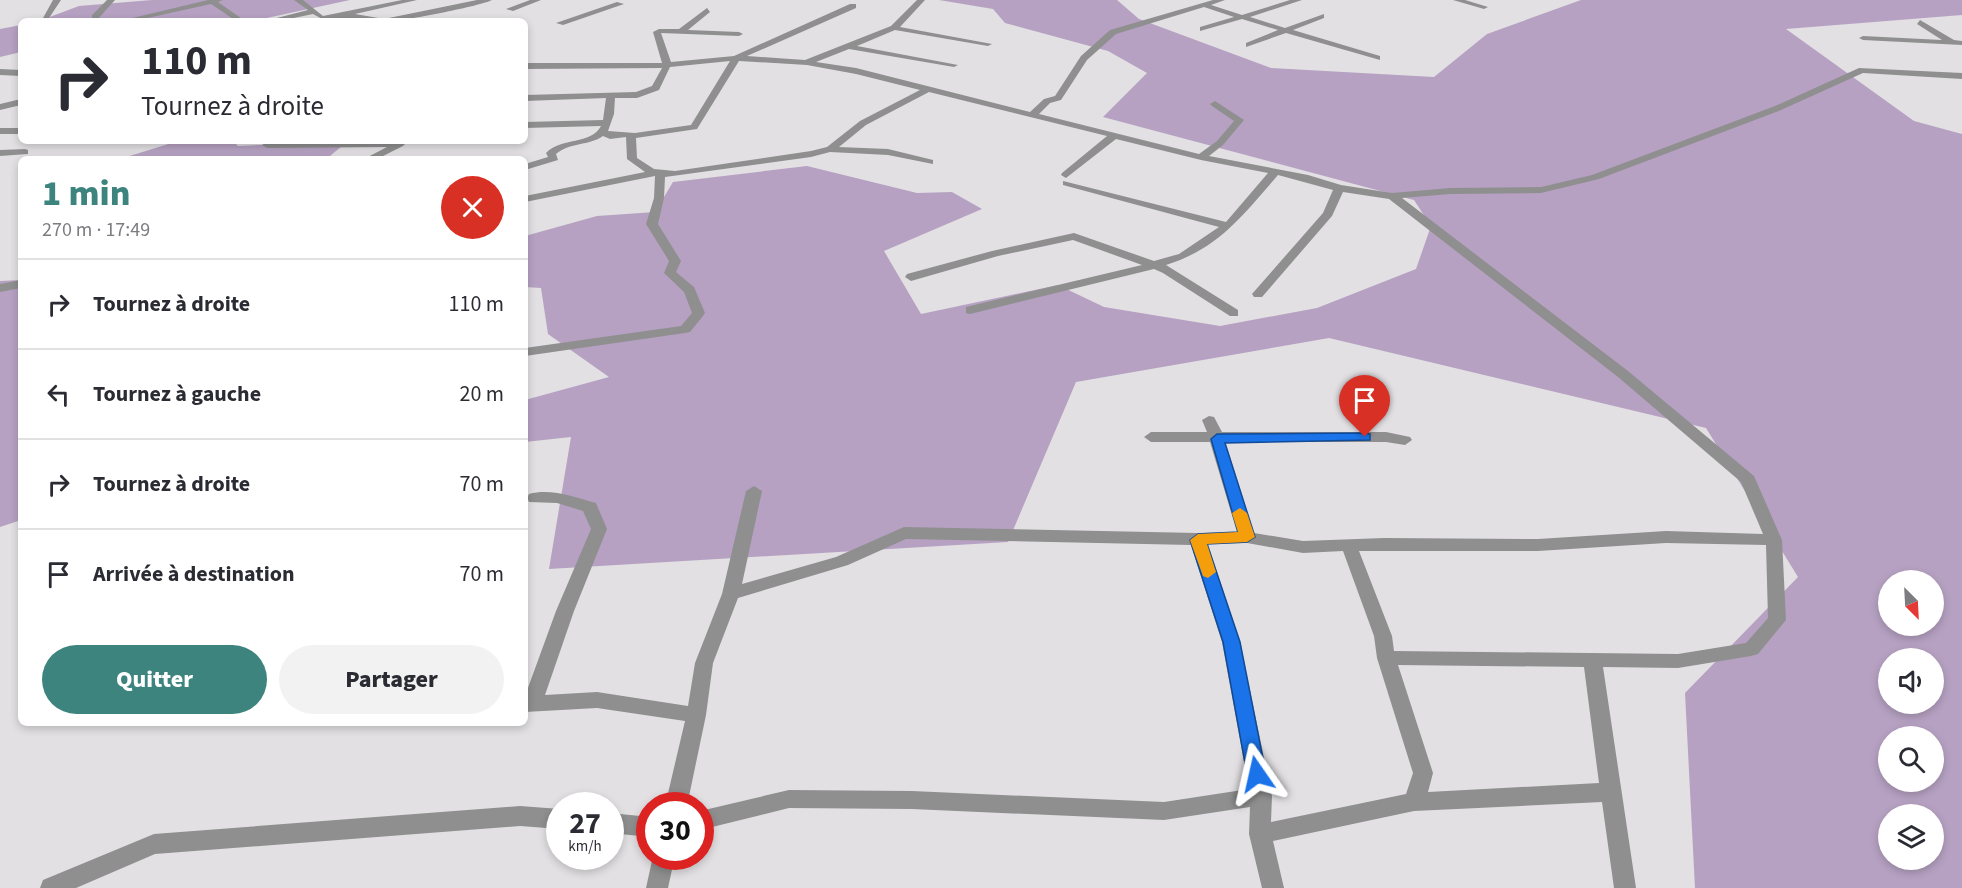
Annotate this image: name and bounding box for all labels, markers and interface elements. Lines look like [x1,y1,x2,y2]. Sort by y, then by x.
text: 110 m [141,31,252,91]
icon: right [42,42,120,120]
text: Tournez à droite [141,87,324,126]
text: 1 min [42,168,130,219]
button: close [441,176,504,239]
text: 270 m · 17:49 [42,216,150,244]
icon: right [42,288,75,321]
text: Tournez à droite [93,288,250,320]
text: 110 m [449,288,504,320]
pin [1339,375,1390,437]
icon: left [42,378,75,411]
text: Tournez à gauche [93,378,261,410]
text: 20 m [459,378,504,410]
icon: arrive [1348,384,1381,417]
icon: right [42,468,75,501]
text: Tournez à droite [93,468,250,500]
text: 70 m [459,468,504,500]
icon: arrive [42,558,75,591]
text: Arrivée à destination [93,558,295,590]
text: 70 m [459,558,504,590]
north arrow [1878,570,1944,636]
map controls [1878,570,1944,870]
button: Quitter [42,645,267,714]
button: Partager [279,645,504,714]
button: sound [1878,648,1944,714]
button: search [1878,726,1944,792]
position arrow [1225,742,1289,806]
speed limit sign: 30 [636,792,714,870]
text: 27 [569,802,601,845]
button: layers [1878,804,1944,870]
text: km/h [568,836,602,857]

